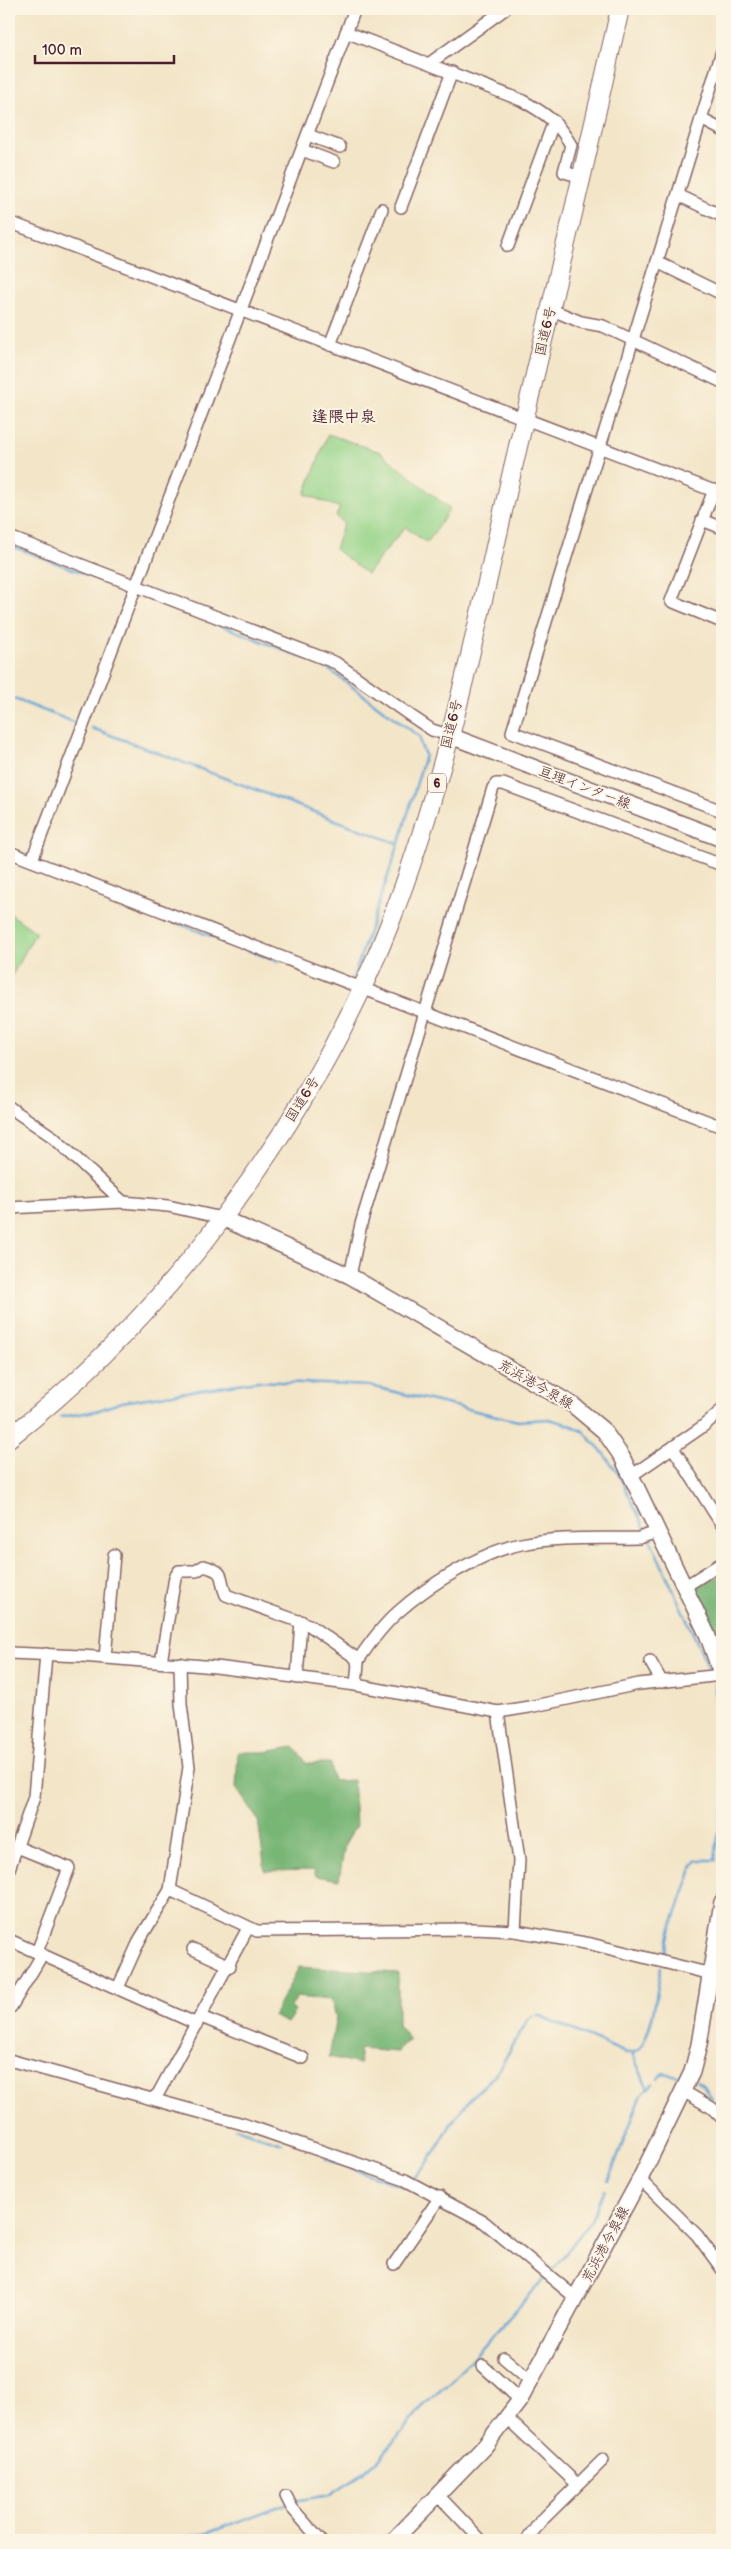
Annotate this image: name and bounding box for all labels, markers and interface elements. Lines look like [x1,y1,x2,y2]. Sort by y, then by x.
scale bar [35,32,174,64]
text: 100 m [42,41,82,60]
street label: 国道6号 [532,305,559,358]
district label: 逢隈中泉 [312,408,376,427]
street label: 国道6号 [437,698,466,751]
street label: 亘理インター線 [536,762,633,813]
road number: 6 [428,774,446,792]
street label: 国道6号 [282,1073,323,1125]
street label: 荒浜港今泉線 [495,1356,576,1413]
street label: 荒浜港今泉線 [578,2203,633,2285]

